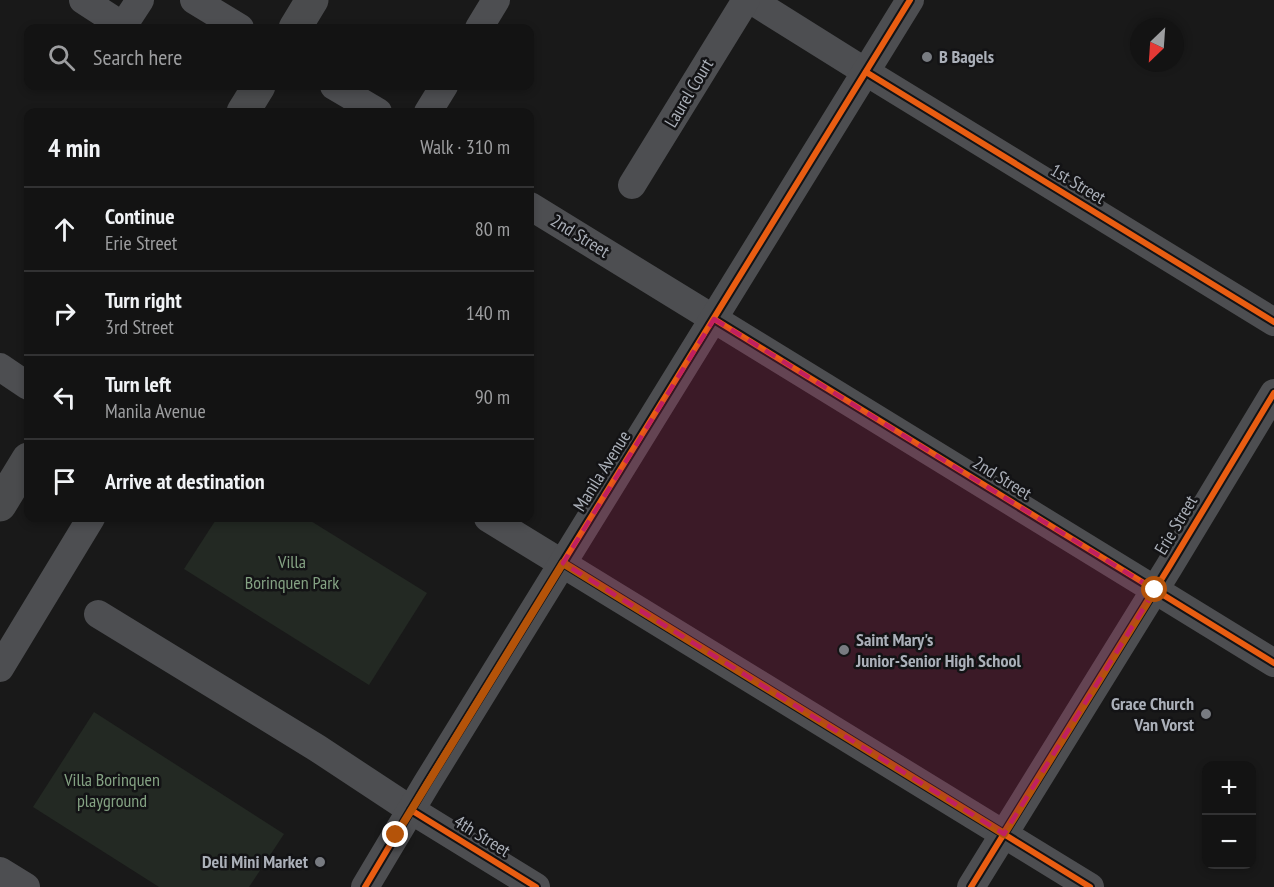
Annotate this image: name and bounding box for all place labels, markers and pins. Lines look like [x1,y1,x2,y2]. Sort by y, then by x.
place label: B Bagels [939,45,994,68]
marker: B Bagels [920,50,934,64]
place label: Saint Mary's Junior-Senior High School [855,628,1021,672]
marker: Saint Mary's Junior-Senior High School [837,643,851,657]
place label: Grace Church Van Vorst [1111,692,1195,736]
marker: Grace Church Van Vorst [1199,707,1213,721]
place label: Deli Mini Market [202,850,309,873]
marker: Deli Mini Market [313,855,327,869]

